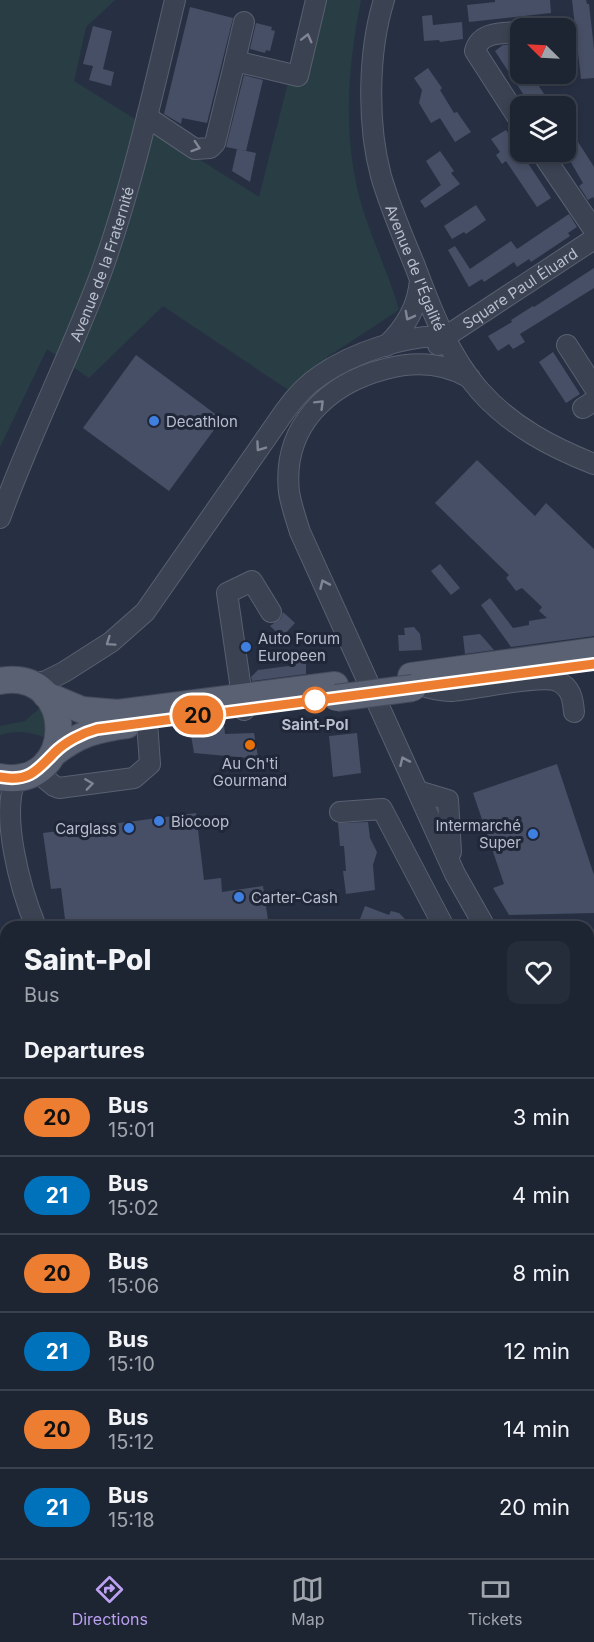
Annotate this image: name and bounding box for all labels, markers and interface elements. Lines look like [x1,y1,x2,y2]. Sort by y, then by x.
north arrow [510,18,576,84]
map controls [510,18,576,162]
one-way arrow [299,33,312,43]
button: layers [510,96,576,162]
one-way arrow [190,140,201,152]
street label: Avenue de la Fraternité [65,184,138,344]
street label: Avenue de l'Égalité [382,202,450,334]
street label: Square Paul Éluard [459,243,581,333]
one-way arrow [405,310,416,320]
one-way arrow [312,400,323,411]
place label: Decathlon [166,412,238,431]
marker: Decathlon [147,414,161,428]
one-way arrow [256,441,267,452]
one-way arrow [319,579,331,590]
place label: Auto Forum Europeen [258,629,340,665]
one-way arrow [105,635,116,646]
marker: Auto Forum Europeen [239,640,253,654]
marker: Saint-Pol [302,687,328,713]
line badge: 20 [171,696,225,734]
text: 20 [184,703,212,728]
place label: Saint-Pol [281,715,349,734]
marker: Au Ch'ti Gourmand [243,738,257,752]
place label: Au Ch'ti Gourmand [213,754,287,790]
one-way arrow [400,757,412,768]
one-way arrow [84,779,93,791]
place label: Biocoop [171,812,229,831]
marker: Biocoop [152,814,166,828]
place label: Intermarché Super [436,816,521,852]
place label: Carglass [55,819,117,838]
marker: Carglass [122,821,136,835]
marker: Intermarché Super [526,827,540,841]
place label: Carter-Cash [251,888,338,907]
marker: Carter-Cash [232,890,246,904]
button: heart [507,941,570,1004]
text: Saint-Pol [24,943,151,977]
text: Bus [24,983,59,1007]
text: Departures [24,1037,145,1063]
text: Bus [108,1092,149,1118]
text: 3 min [513,1104,570,1130]
text: 20 [43,1105,71,1130]
text: 15:01 [108,1118,155,1142]
text: Bus [108,1170,149,1196]
text: 4 min [512,1182,570,1208]
text: 21 [46,1183,68,1208]
text: 15:02 [108,1196,159,1220]
text: Bus [108,1248,149,1274]
text: 8 min [513,1260,570,1286]
text: 20 [43,1261,71,1286]
text: 15:06 [108,1274,159,1298]
text: Bus [108,1326,149,1352]
text: 12 min [504,1338,570,1364]
text: 21 [46,1339,68,1364]
text: 15:10 [108,1352,155,1376]
text: Bus [108,1404,149,1430]
text: 14 min [503,1416,570,1442]
text: 20 [43,1417,71,1442]
text: 15:12 [108,1430,154,1454]
text: Bus [108,1482,149,1508]
text: 20 min [499,1494,570,1520]
text: 21 [46,1495,68,1520]
text: 15:18 [108,1508,155,1532]
tab: Directions [72,1573,148,1629]
tab: Map [291,1573,324,1629]
tab: Tickets [468,1573,522,1629]

